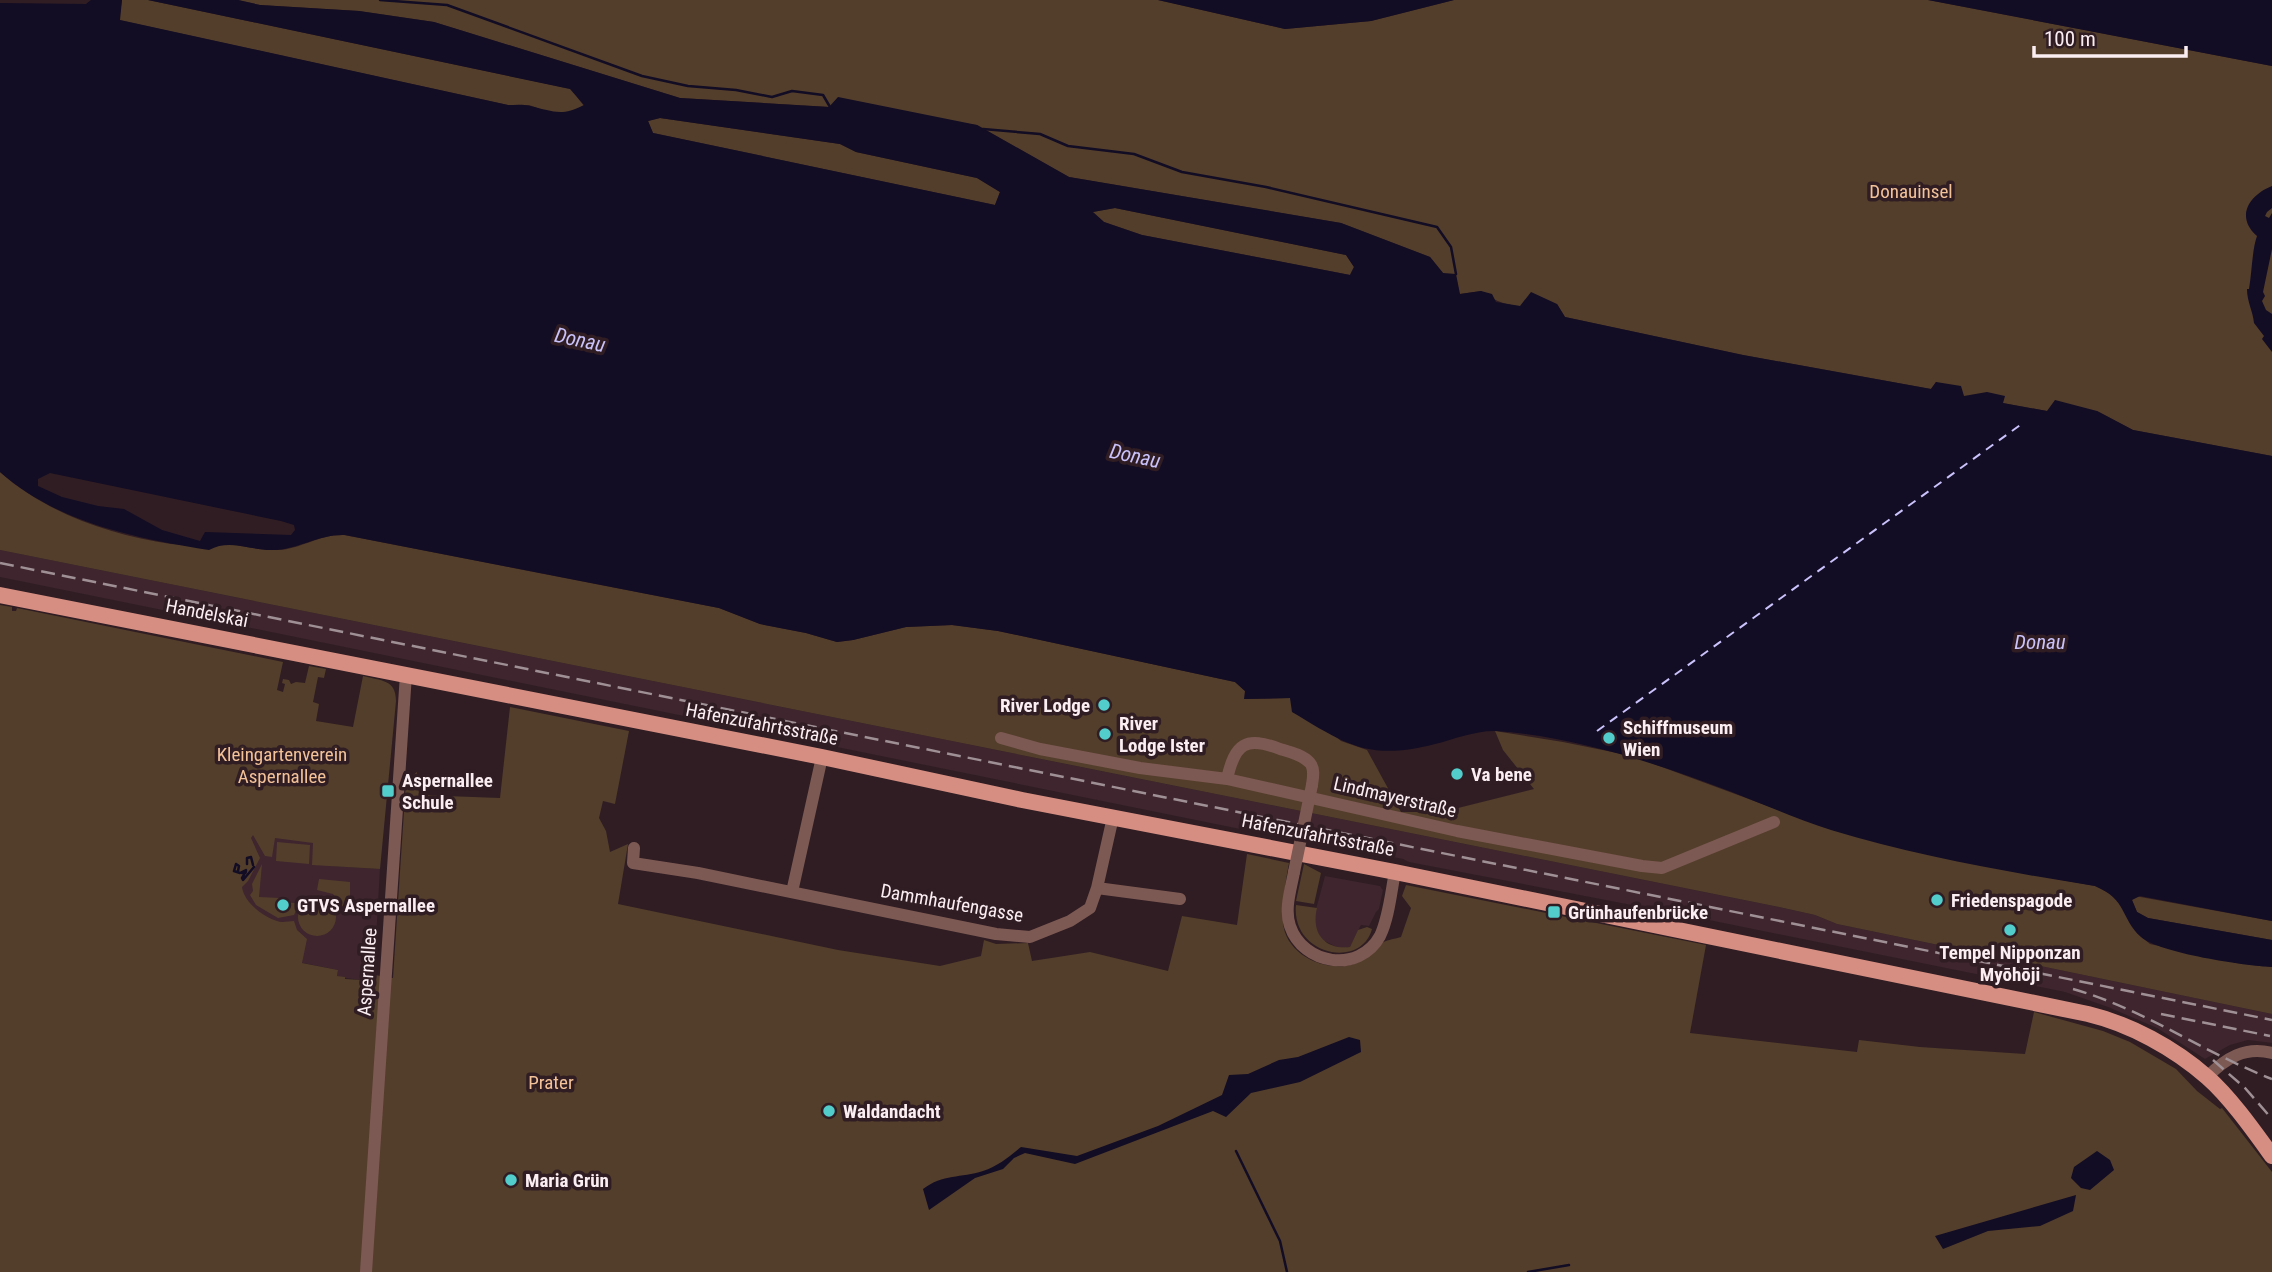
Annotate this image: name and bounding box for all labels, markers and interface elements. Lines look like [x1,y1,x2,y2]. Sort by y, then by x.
scale bar [2034,14,2186,58]
text: 100 m [2044,27,2096,51]
park label: Donauinsel [1869,180,1953,203]
water label: Donau [552,323,608,357]
water label: Donau [1107,439,1163,473]
street label: Handelskai [164,594,250,632]
water label: Donau [2014,630,2066,654]
place label: River Lodge [1000,694,1090,717]
marker: River Lodge [1096,697,1112,713]
street label: Hafenzufahrtsstraße [684,698,840,750]
place label: River Lodge Ister [1119,712,1205,757]
place label: Schiffmuseum Wien [1623,716,1733,761]
marker: River Lodge Ister [1097,726,1113,742]
marker: Schiffmuseum Wien [1601,730,1617,746]
park label: Kleingartenverein Aspernallee [217,743,347,788]
place label: Va bene [1471,763,1532,786]
marker: Va bene [1449,766,1465,782]
place label: Aspernallee Schule [402,769,493,814]
street label: Lindmayerstraße [1331,772,1459,822]
marker: Aspernallee Schule [380,783,396,799]
street label: Hafenzufahrtsstraße [1240,809,1396,861]
street label: Dammhaufengasse [879,879,1025,927]
place label: Friedenspagode [1951,889,2072,912]
marker: Friedenspagode [1929,892,1945,908]
place label: GTVS Aspernallee [297,894,435,917]
marker: GTVS Aspernallee [275,897,291,913]
place label: Grünhaufenbrücke [1568,901,1708,924]
marker: Grünhaufenbrücke [1546,904,1562,920]
marker: Tempel Nipponzan Myōhōji [2002,922,2018,938]
street label: Aspernallee [352,927,382,1017]
place label: Tempel Nipponzan Myōhōji [1939,941,2081,986]
park label: Prater [528,1071,574,1094]
place label: Waldandacht [843,1100,941,1123]
marker: Waldandacht [821,1103,837,1119]
place label: Maria Grün [525,1169,609,1192]
marker: Maria Grün [503,1172,519,1188]

